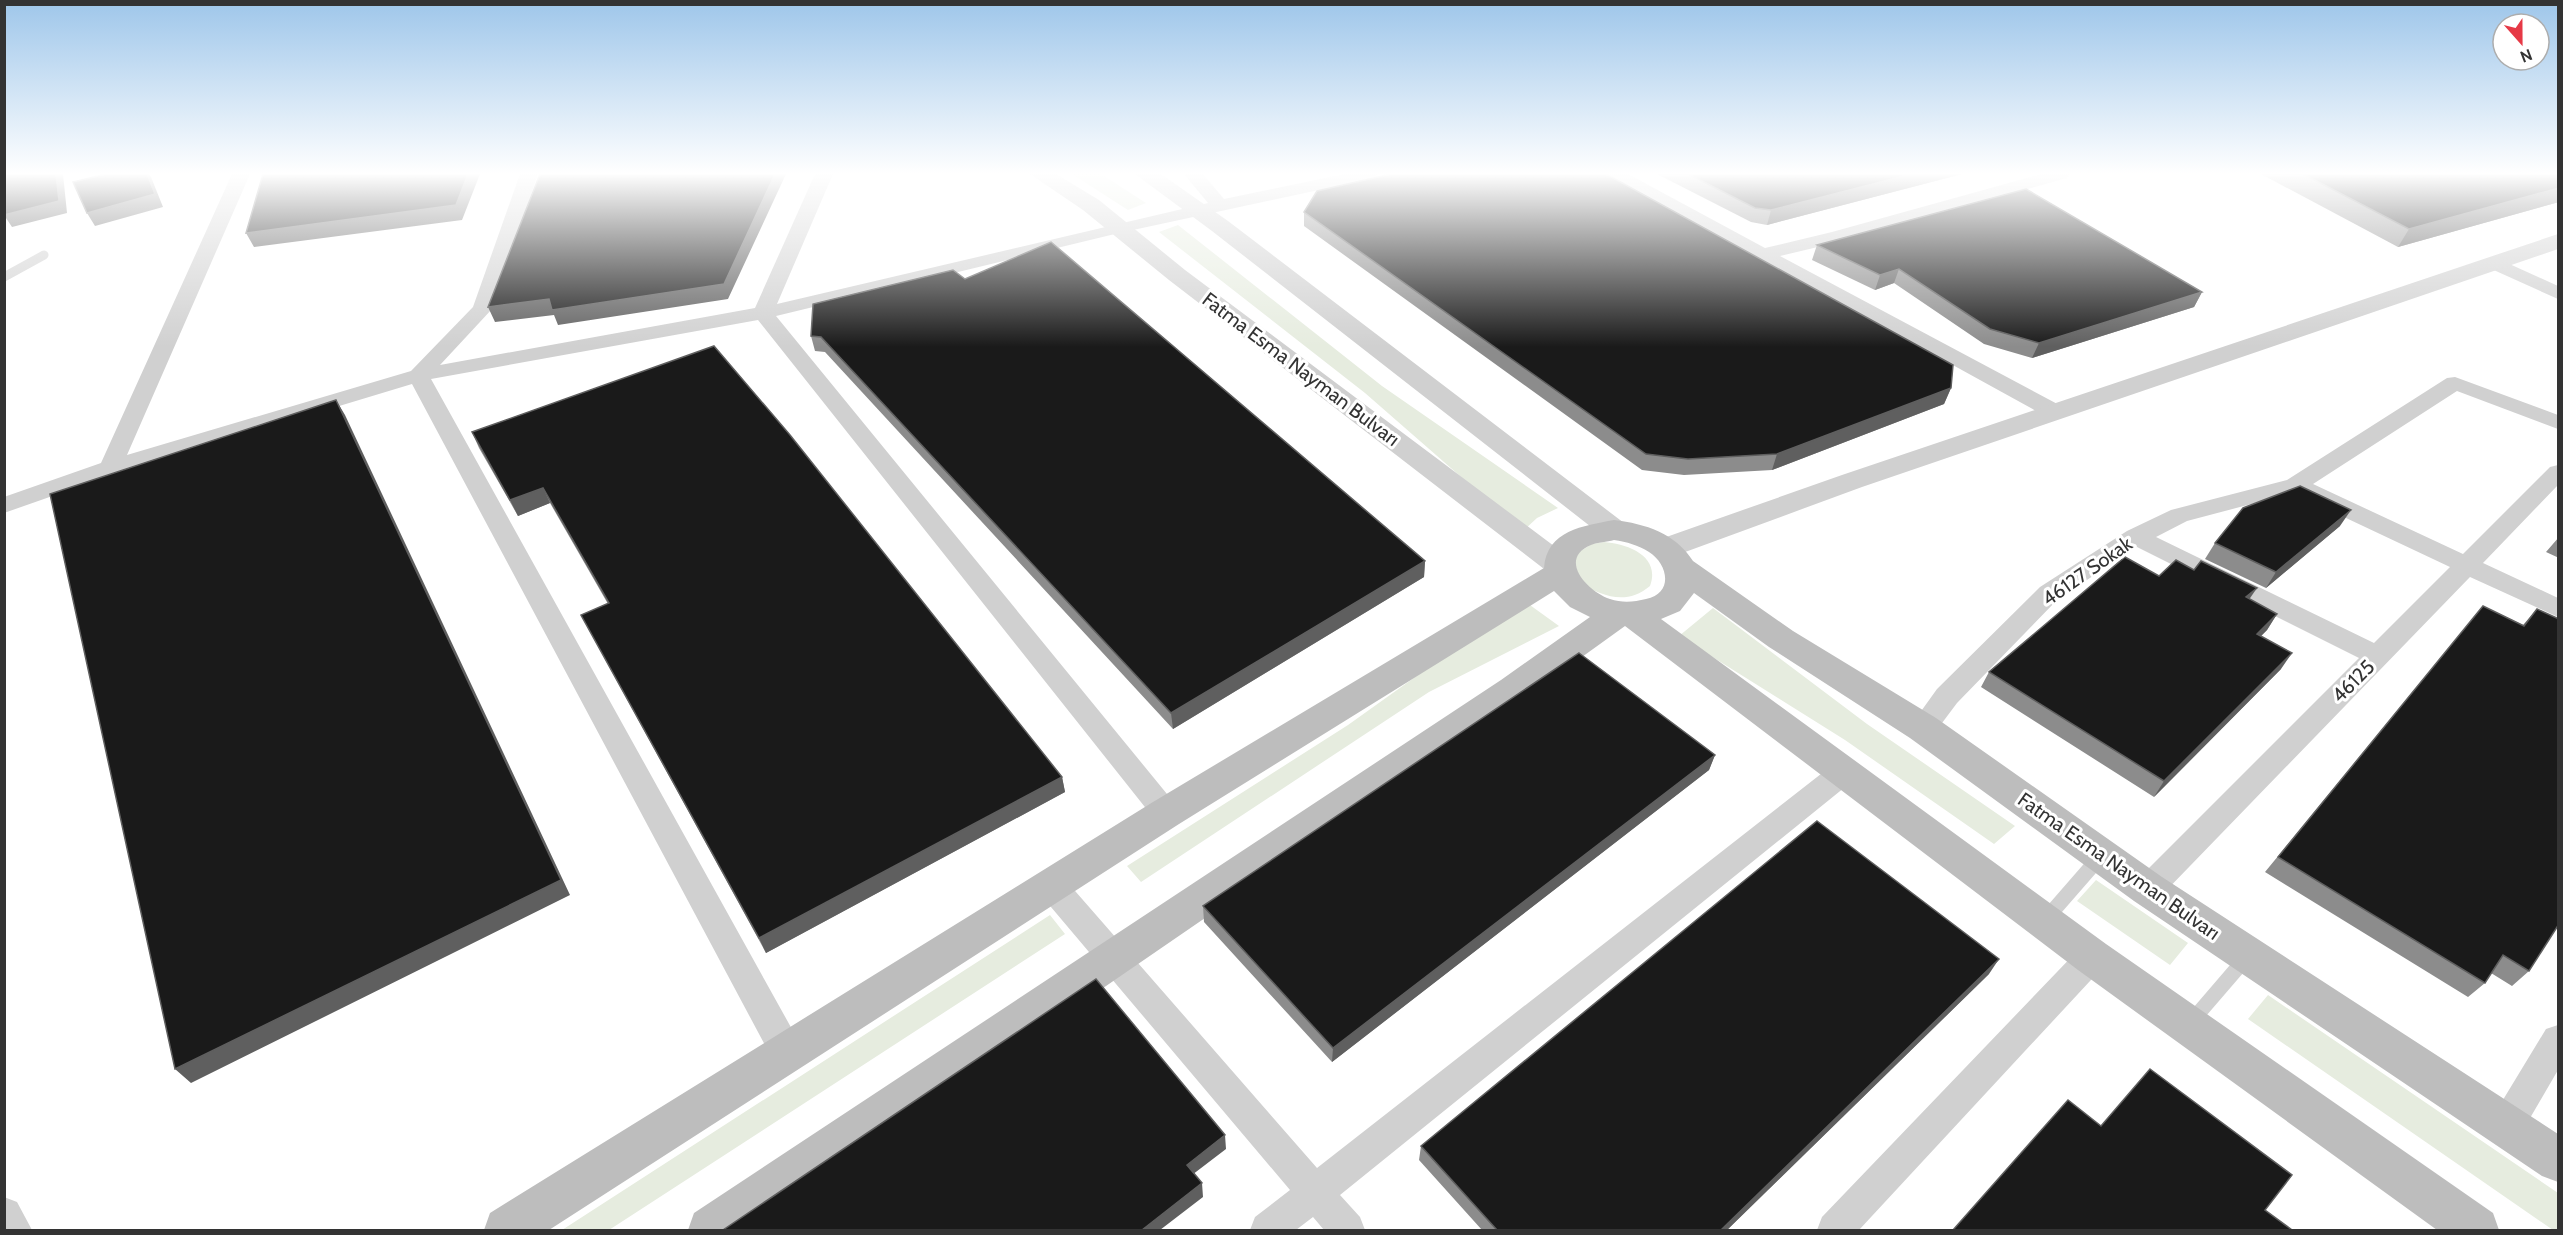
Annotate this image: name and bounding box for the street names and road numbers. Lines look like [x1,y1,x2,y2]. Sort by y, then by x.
street label: Fatma Esma Nayman Bulvarı [1198,287,1404,451]
street label: 46127 Sokak [2037,531,2137,611]
street label: 46125 [2327,655,2379,707]
street label: Fatma Esma Nayman Bulvarı [2013,787,2225,945]

